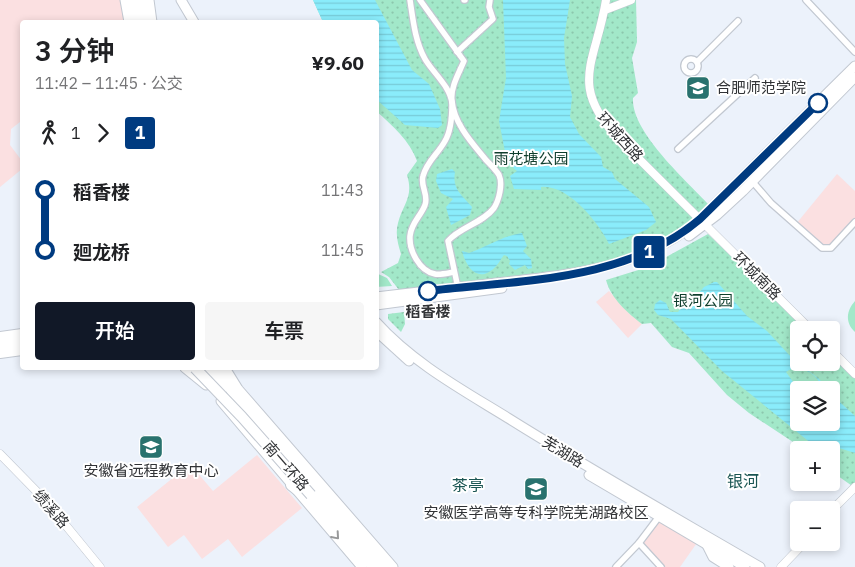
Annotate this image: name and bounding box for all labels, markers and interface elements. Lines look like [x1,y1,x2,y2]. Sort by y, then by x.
text: 3 分钟 [35,32,114,69]
text: ¥9.60 [312,51,364,75]
text: 11:42 – 11:45 · 公交 [35,73,183,93]
school or university icon: 合肥师范学院 [685,75,711,101]
place label: 合肥师范学院 [716,78,806,97]
unlabelled marker [808,93,828,113]
street label: 环城西路 [593,108,648,165]
icon: walk [35,119,63,147]
icon: forward [89,119,117,147]
text: 1 [135,121,145,144]
text: 1 [71,123,81,143]
park label: 雨花塘公园 [493,149,569,168]
text: 稻香楼 [73,180,130,204]
text: 11:43 [321,180,364,200]
line badge: 1 [633,236,665,268]
text: 廻龙桥 [73,240,130,264]
text: 11:45 [321,240,364,260]
text: 1 [644,240,654,263]
street label: 环城南路 [729,248,785,304]
marker: 稻香楼 [418,281,438,301]
park label: 银河公园 [673,291,733,310]
button: 开始 [35,302,195,360]
button: 车票 [205,302,364,360]
place label: 稻香楼 [405,302,451,321]
map controls [790,321,840,551]
button: locate [790,321,840,371]
button: layers [790,381,840,431]
street label: 芜湖路 [539,432,587,471]
school or university icon: 安徽省远程教育中心 [138,434,164,460]
street label: 南一环路 [260,437,313,495]
button: + [790,441,840,491]
place label: 安徽省远程教育中心 [83,461,219,480]
district label: 银河 [727,471,759,491]
district label: 茶亭 [452,475,484,495]
school or university icon: 安徽医学高等专科学院芜湖路校区 [523,476,549,502]
street label: 绩溪路 [29,485,73,532]
button: − [790,501,840,551]
place label: 安徽医学高等专科学院芜湖路校区 [423,503,649,522]
one-way arrow [330,531,339,540]

